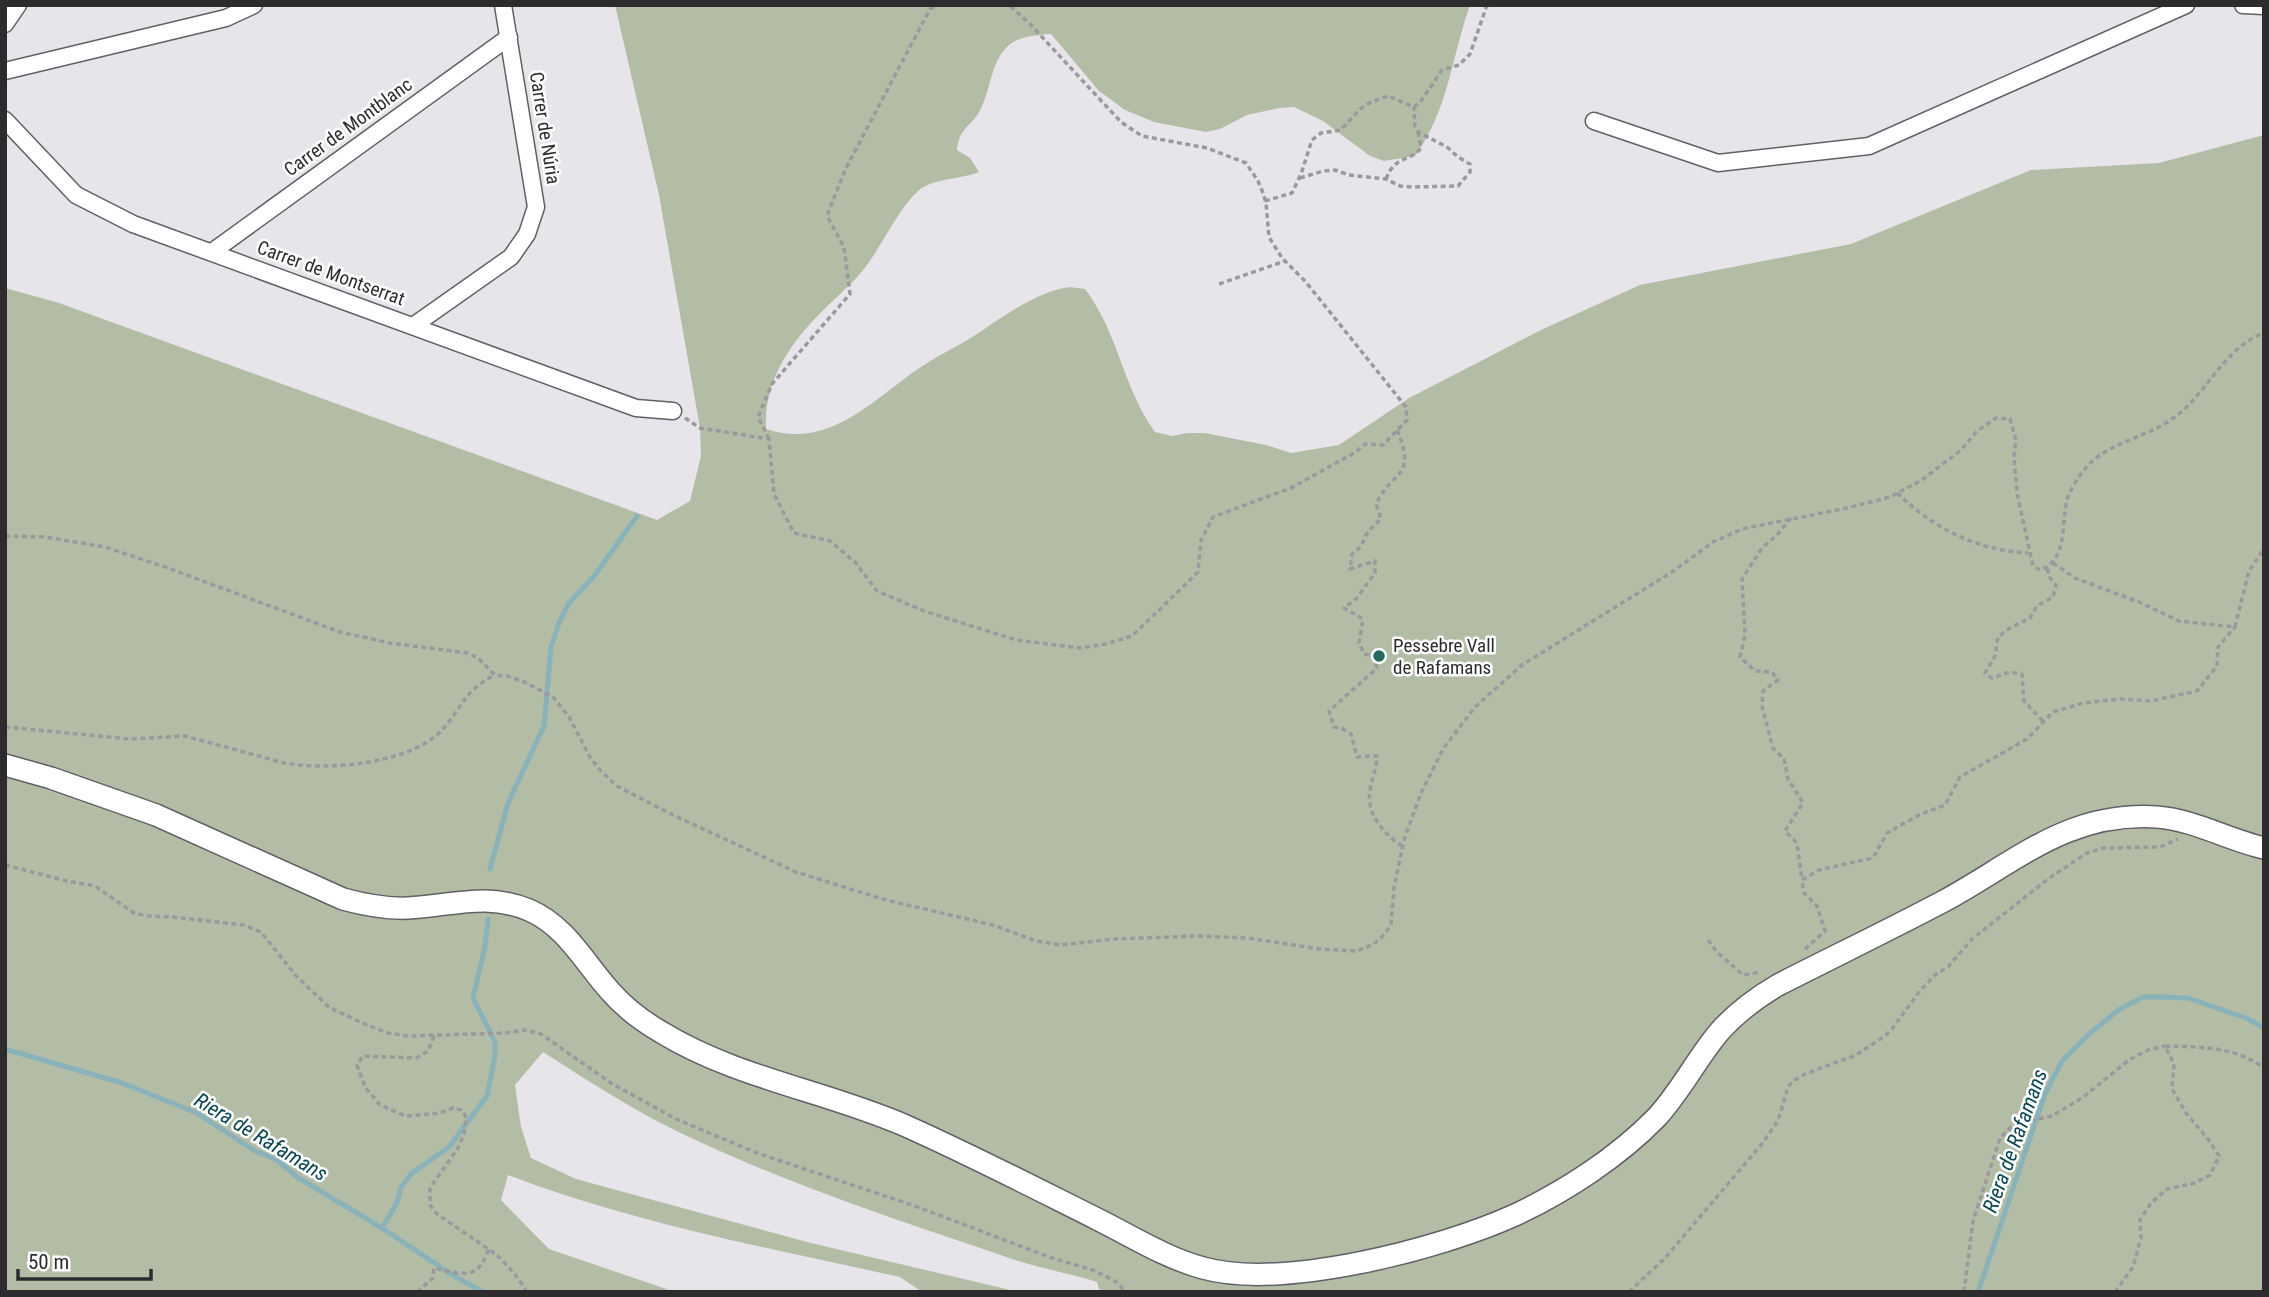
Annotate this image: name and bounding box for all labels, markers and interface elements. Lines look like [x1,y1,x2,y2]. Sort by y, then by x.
street label: Carrer de Núria [525,70,565,186]
street label: Carrer de Montblanc [280,73,417,181]
street label: Carrer de Montserrat [254,236,408,310]
place label: Pessebre Vall de Rafamans [1393,634,1495,679]
marker: Pessebre Vall de Rafamans [1371,648,1387,664]
water label: Riera de Rafamans [1978,1066,2052,1216]
water label: Riera de Rafamans [190,1088,332,1186]
scale bar [18,1238,150,1282]
text: 50 m [28,1250,69,1274]

